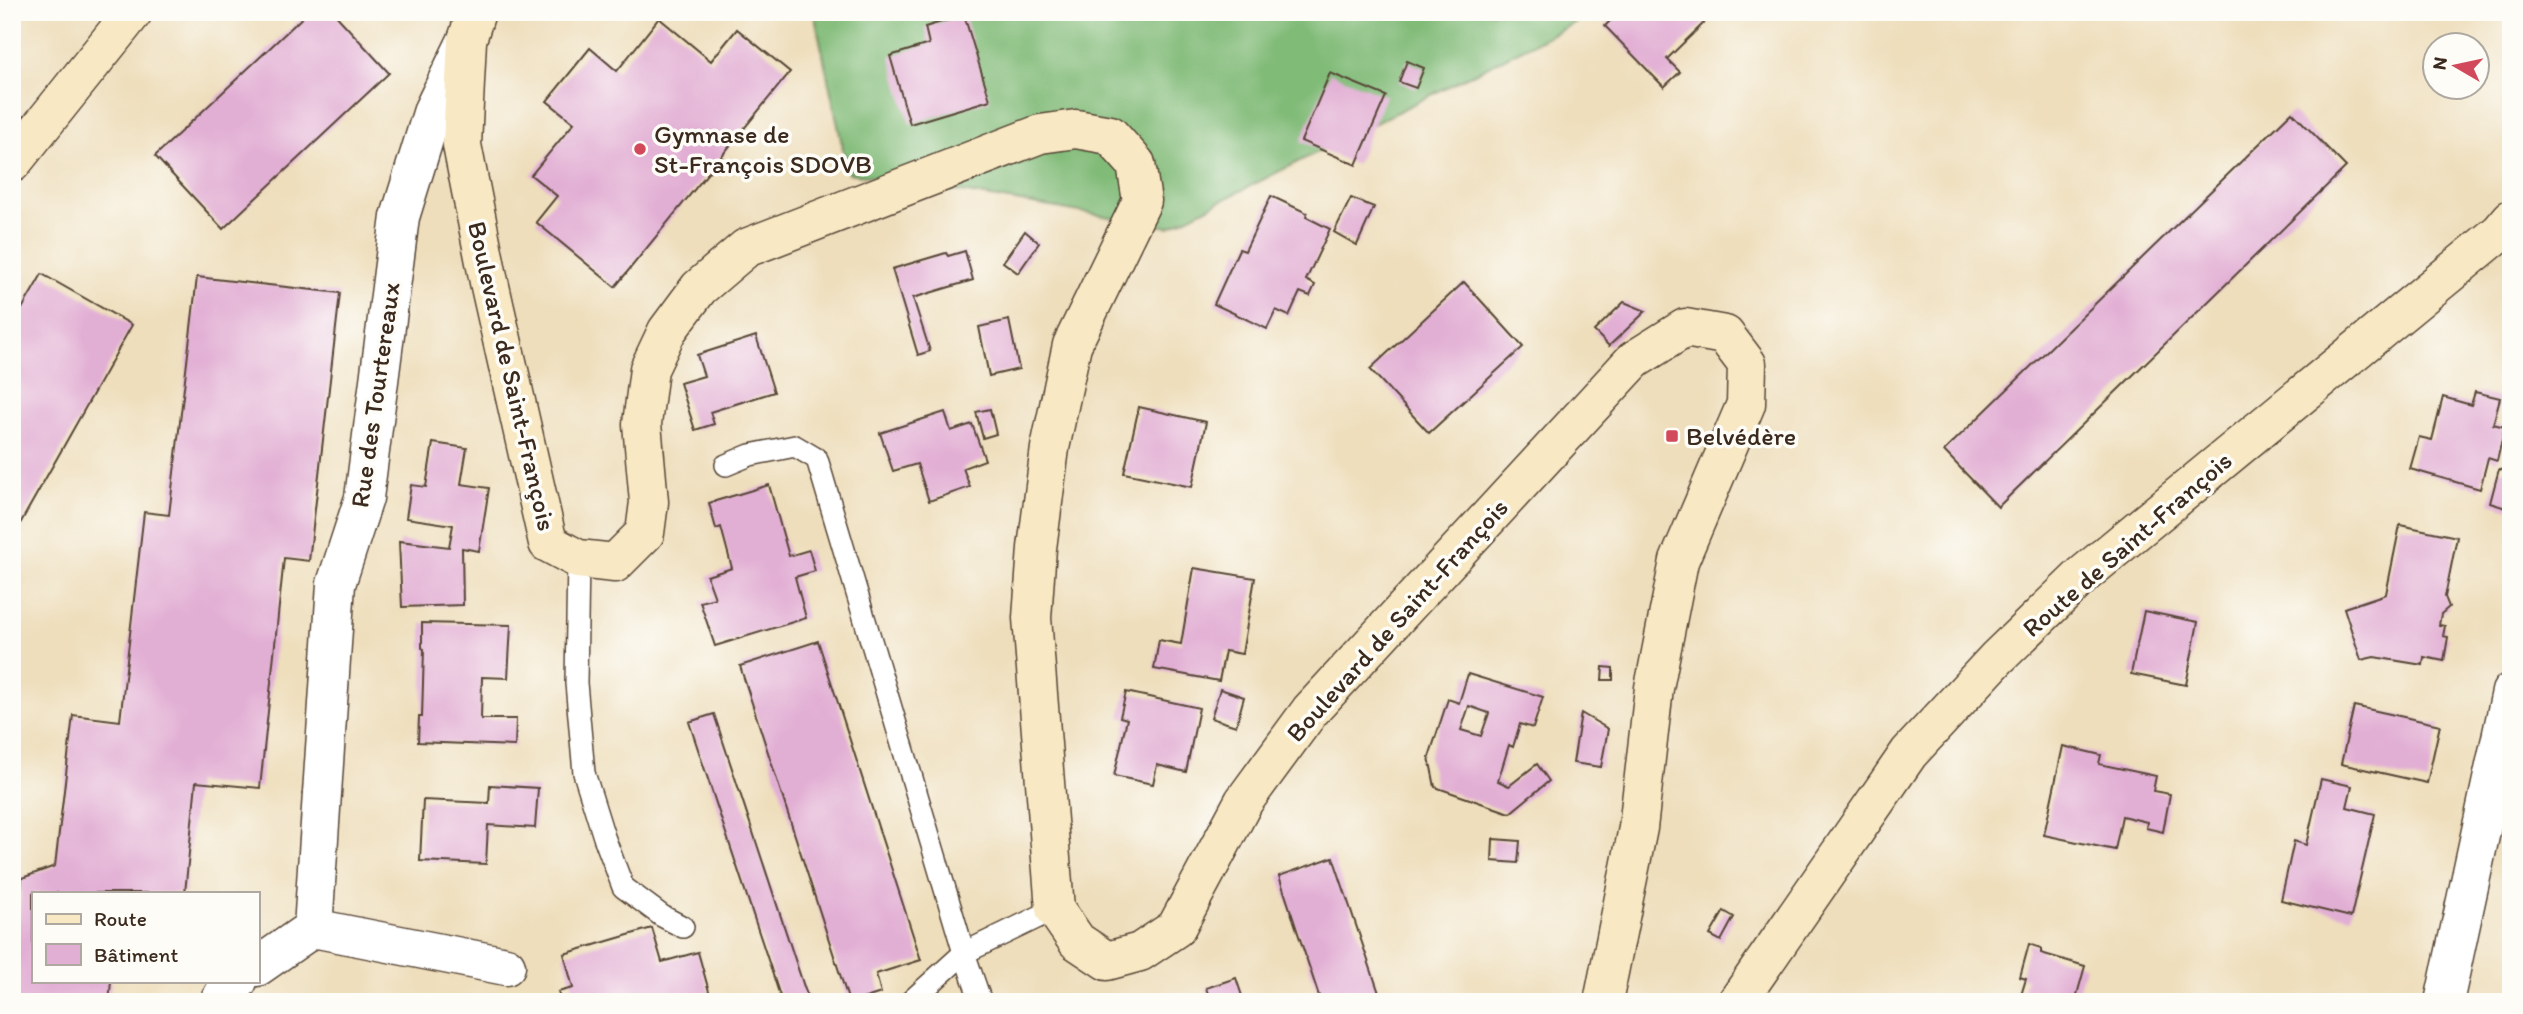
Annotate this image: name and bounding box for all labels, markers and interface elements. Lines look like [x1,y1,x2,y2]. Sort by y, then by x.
north arrow [2422,32,2492,102]
text: N [2427,55,2452,72]
place label: Gymnase de St-François SDOVB [654,118,872,180]
marker: Gymnase de St-François SDOVB [632,141,648,157]
street label: Boulevard de Saint-François [461,218,563,534]
street label: Rue des Tourtereaux [343,280,407,510]
place label: Belvédère [1686,420,1796,452]
marker: Belvédère [1664,428,1680,444]
street label: Route de Saint-François [2016,444,2238,644]
street label: Boulevard de Saint-François [1279,492,1515,748]
legend [32,892,259,982]
text: Route [94,906,147,931]
text: Bâtiment [94,942,178,967]

